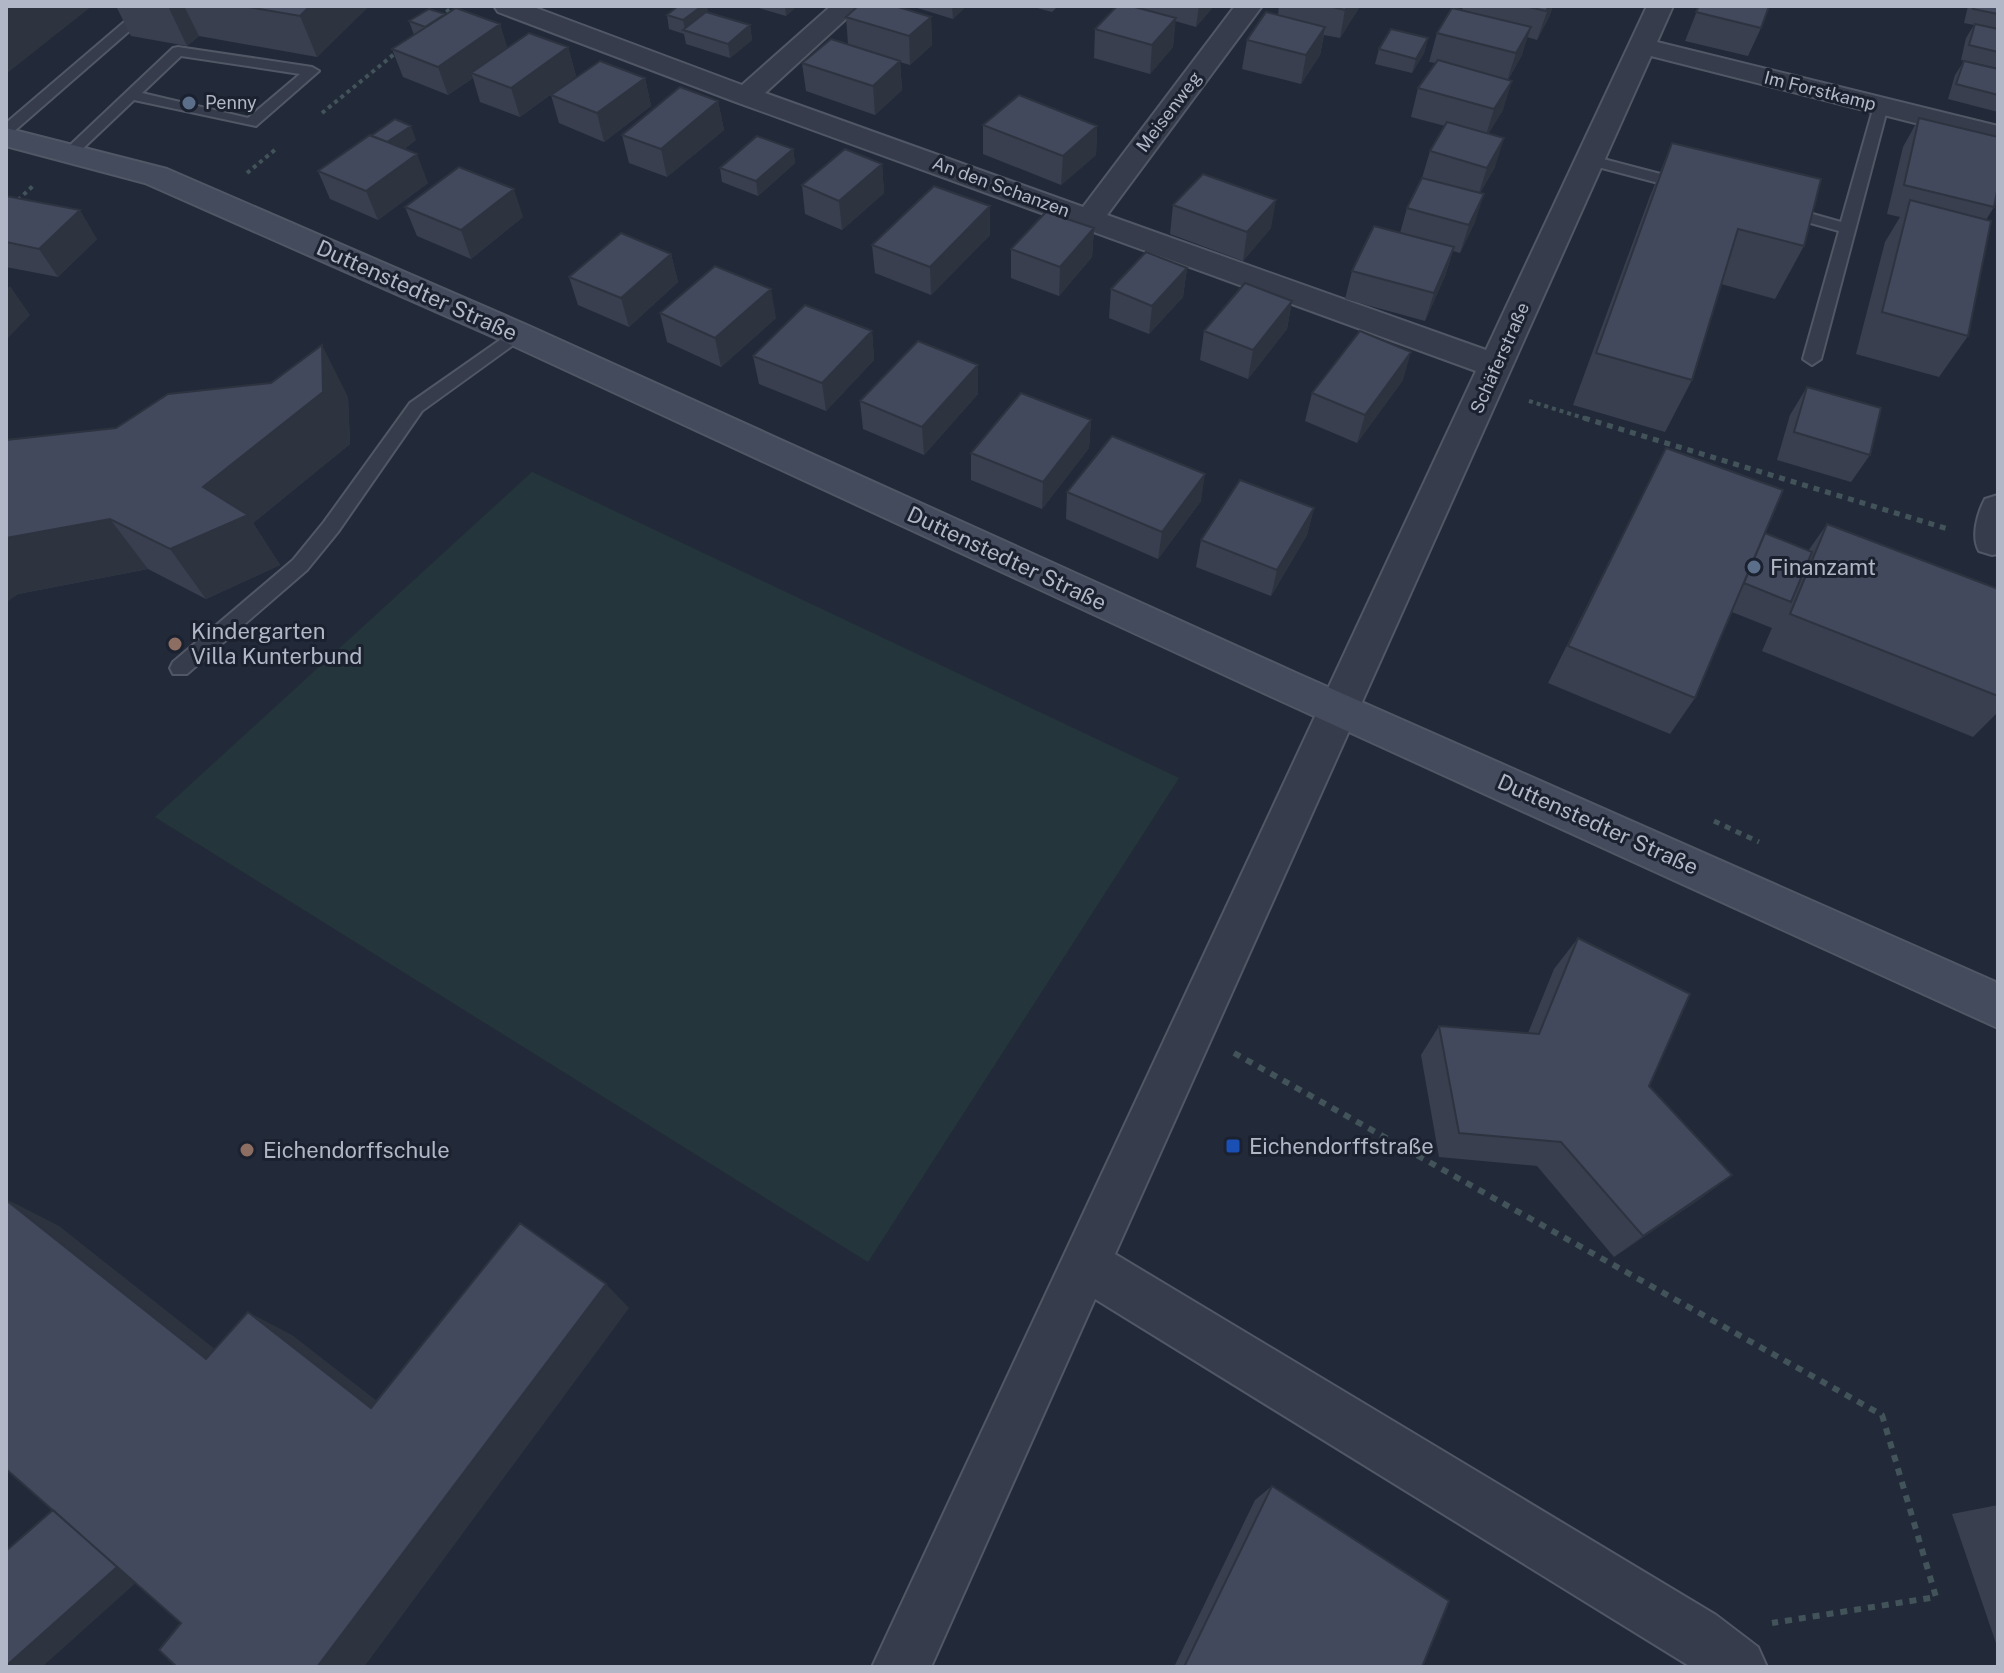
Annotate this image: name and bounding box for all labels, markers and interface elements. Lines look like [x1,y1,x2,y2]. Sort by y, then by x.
street label: Im Forstkamp [1762,66,1878,115]
street label: Meisenweg [1132,67,1206,156]
place label: Penny [205,92,257,113]
marker: Penny [180,94,198,112]
street label: An den Schanzen [930,152,1073,221]
street label: Duttenstedter Straße [313,234,521,346]
street label: Schäferstraße [1466,299,1533,417]
street label: Duttenstedter Straße [903,500,1111,616]
place label: Finanzamt [1770,554,1876,580]
marker: Finanzamt [1745,558,1763,576]
place label: Kindergarten Villa Kunterbund [191,618,362,669]
marker: Kindergarten Villa Kunterbund [166,635,184,653]
street label: Duttenstedter Straße [1494,768,1702,880]
place label: Eichendorffstraße [1249,1133,1434,1159]
place label: Eichendorffschule [263,1137,450,1163]
marker: Eichendorffstraße [1224,1137,1242,1155]
marker: Eichendorffschule [238,1141,256,1159]

